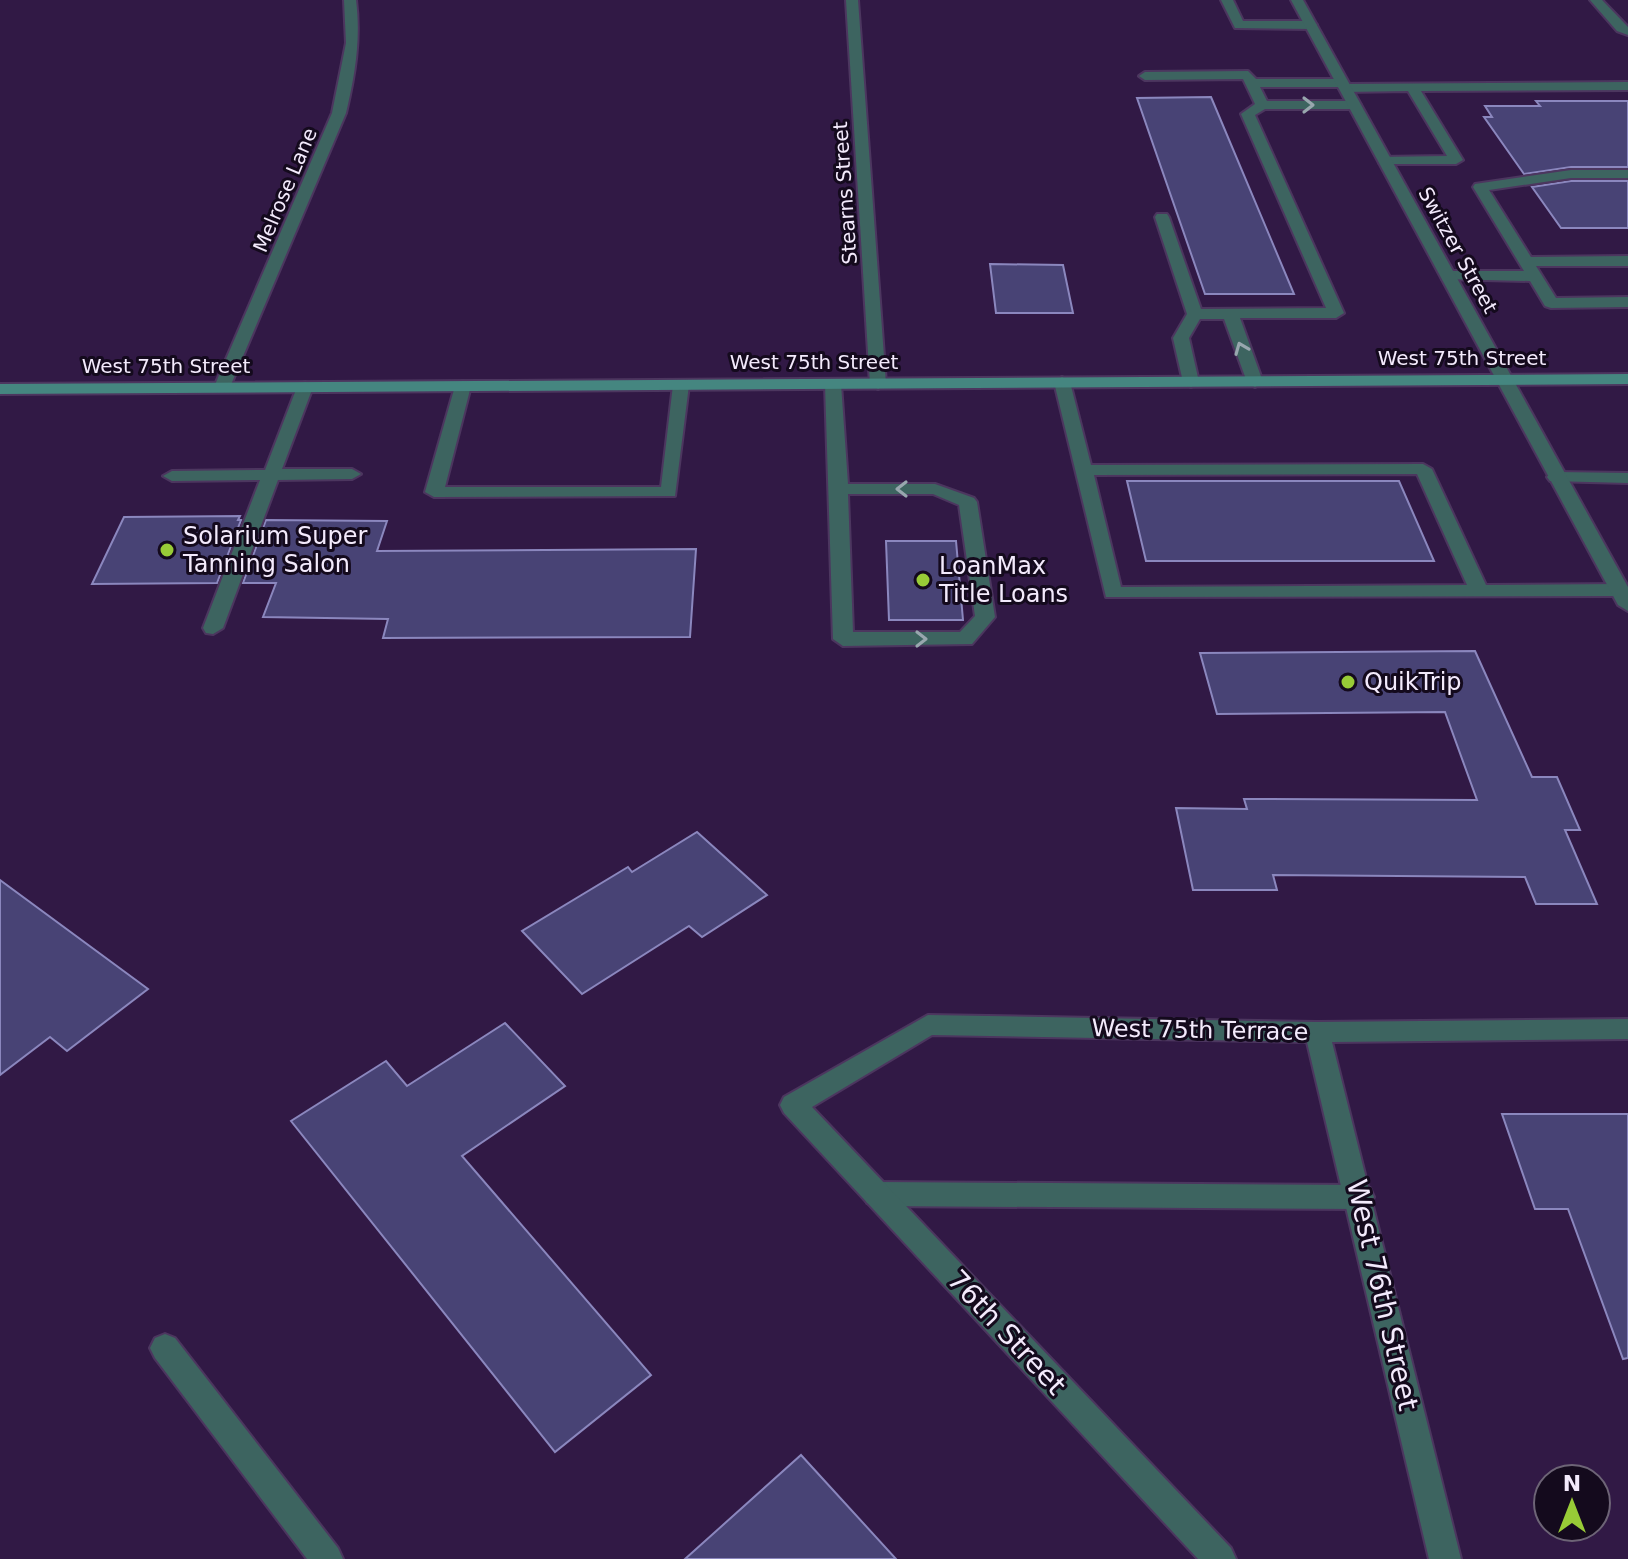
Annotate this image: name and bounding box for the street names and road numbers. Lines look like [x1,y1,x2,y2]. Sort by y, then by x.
street label: Stearns Street [828,121,862,265]
street label: Melrose Lane [248,124,322,256]
street label: Switzer Street [1413,183,1503,317]
street label: West 75th Street [1378,346,1546,370]
street label: West 75th Street [730,350,898,374]
street label: West 75th Street [82,354,250,378]
street label: West 75th Terrace [1091,1014,1309,1046]
street label: West 76th Street [1340,1176,1425,1414]
street label: 76th Street [941,1263,1073,1402]

